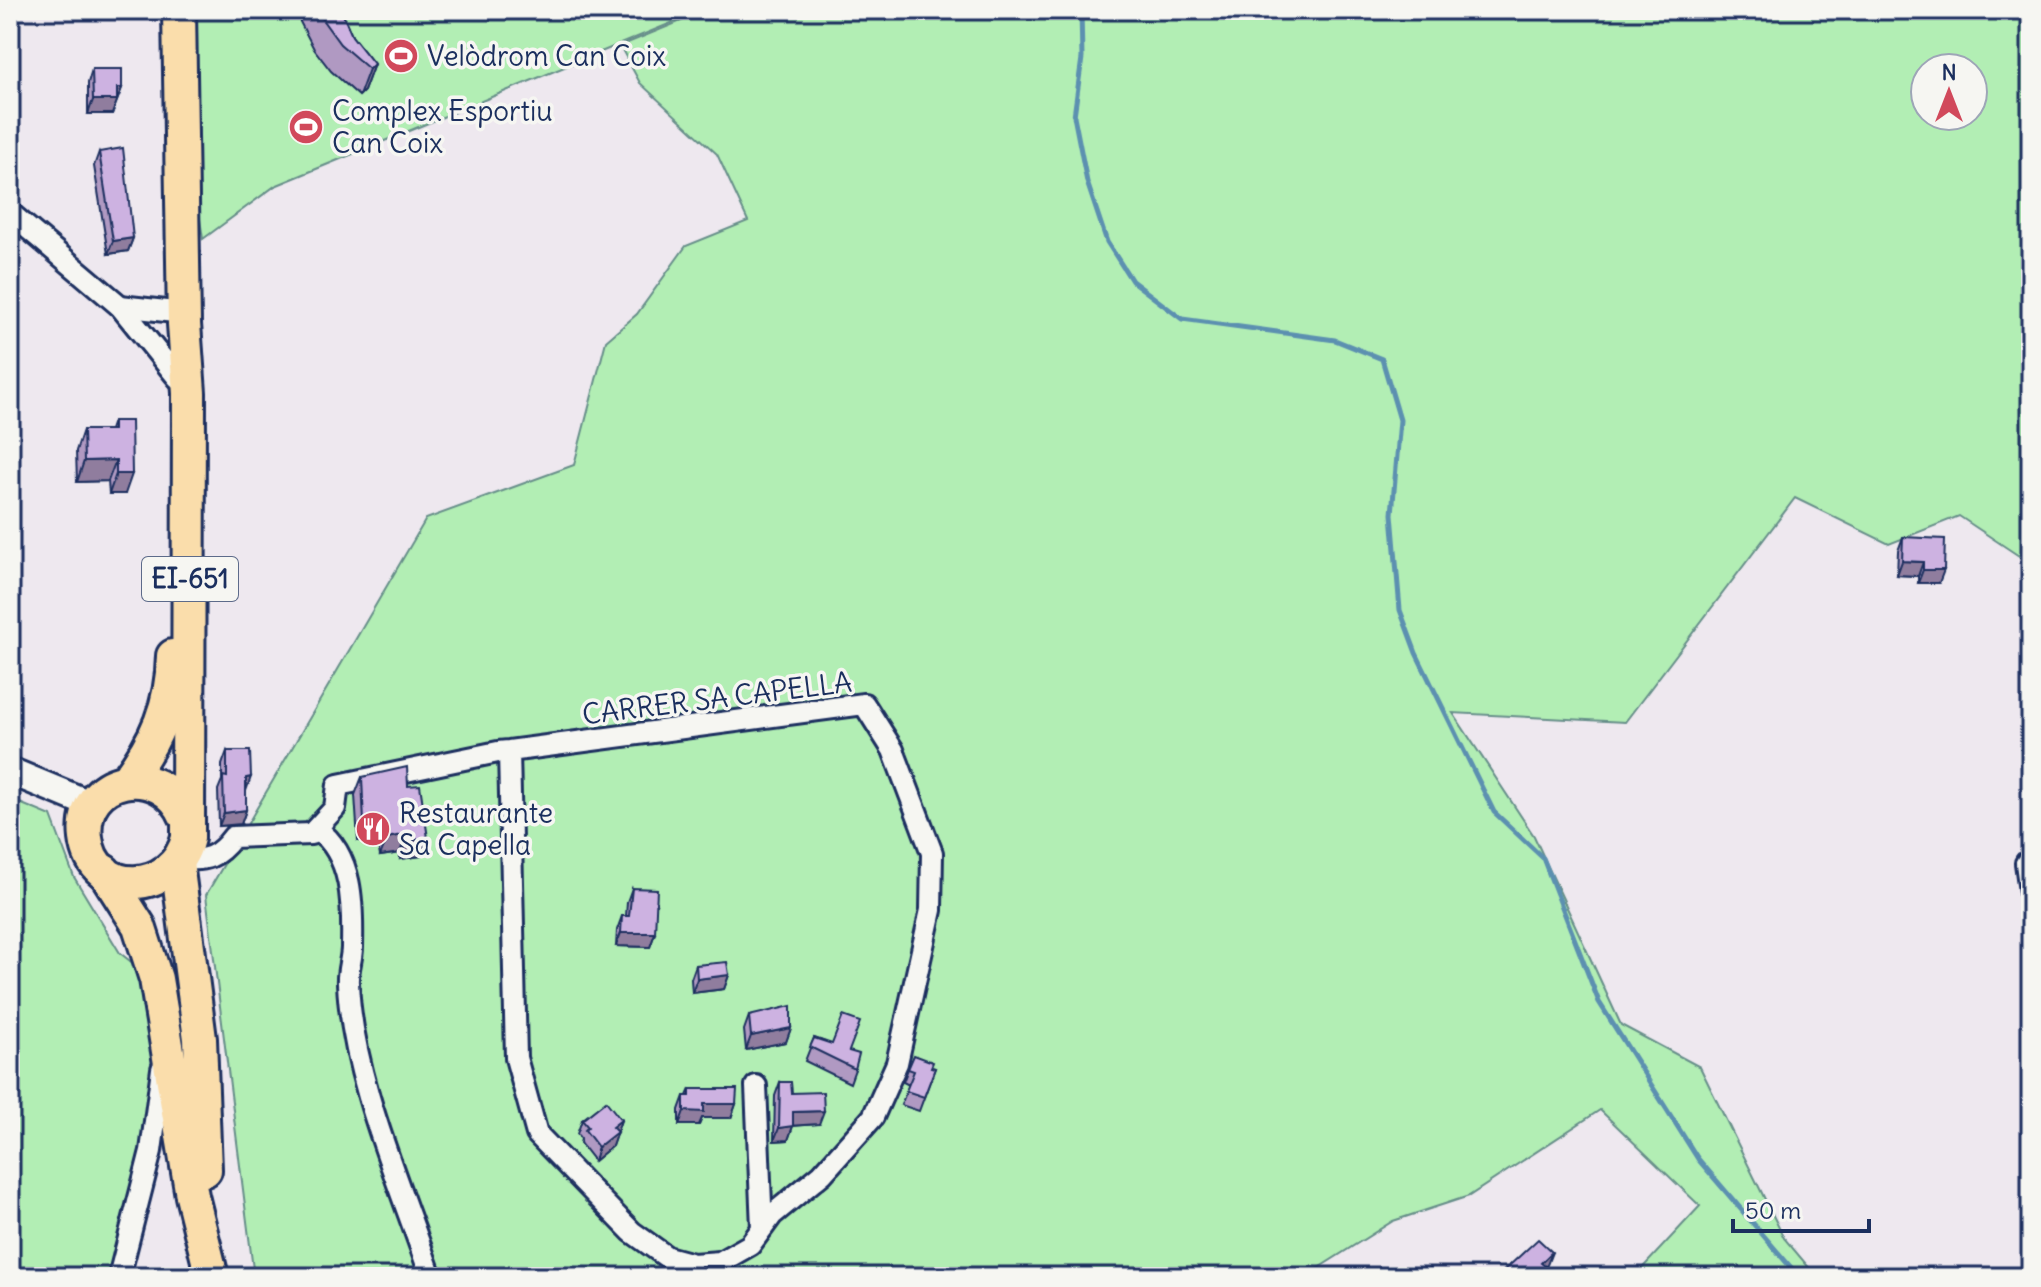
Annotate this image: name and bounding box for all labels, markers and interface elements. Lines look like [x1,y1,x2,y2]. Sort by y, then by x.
sports icon: Velòdrom Can Coix [382,37,420,75]
place label: Velòdrom Can Coix [427,38,666,74]
north arrow [1909,52,1989,132]
text: N [1941,58,1957,86]
place label: Complex Esportiu Can Coix [332,93,553,161]
sports icon: Complex Esportiu Can Coix [287,108,325,146]
road number: EI-651 [142,557,238,601]
street label: CARRER SA CAPELLA [580,664,854,732]
place label: Restaurante Sa Capella [399,795,553,863]
restaurant icon: Restaurante Sa Capella [354,810,392,848]
scale bar [1733,1183,1869,1233]
text: 50 m [1745,1195,1801,1225]

